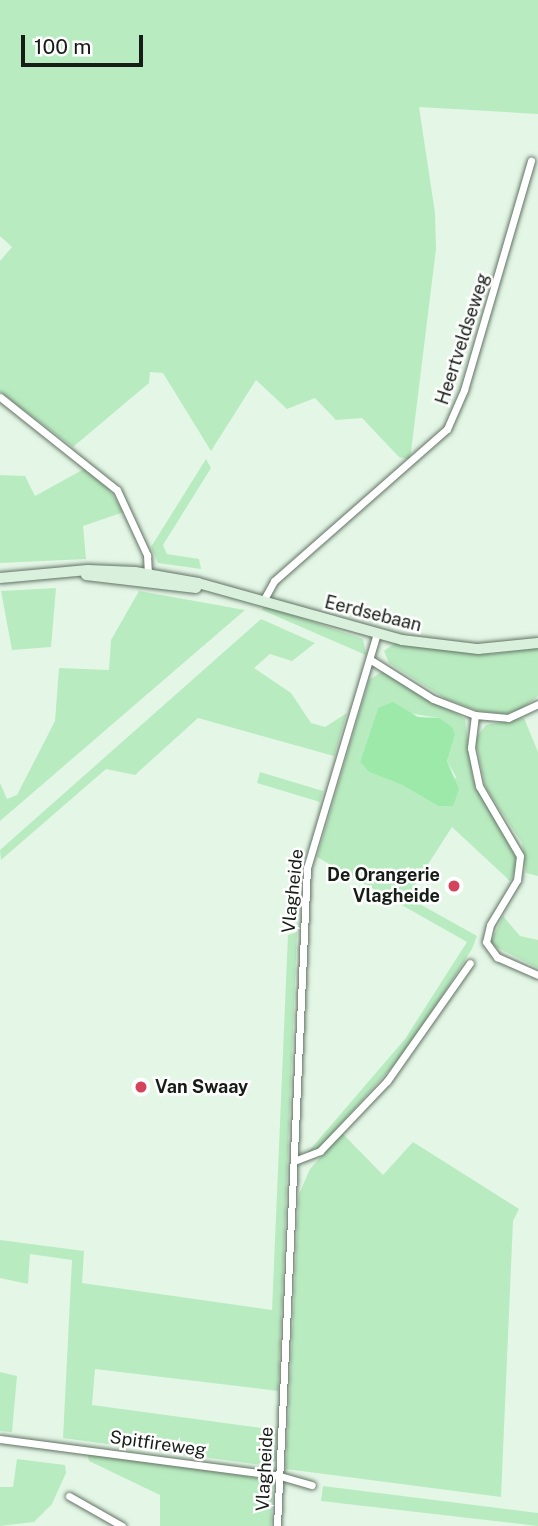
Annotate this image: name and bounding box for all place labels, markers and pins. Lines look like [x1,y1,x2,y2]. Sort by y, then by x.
place label: De Orangerie Vlagheide [327,865,440,908]
marker: De Orangerie Vlagheide [446,878,462,894]
place label: Van Swaay [155,1076,248,1098]
marker: Van Swaay [133,1079,149,1095]

